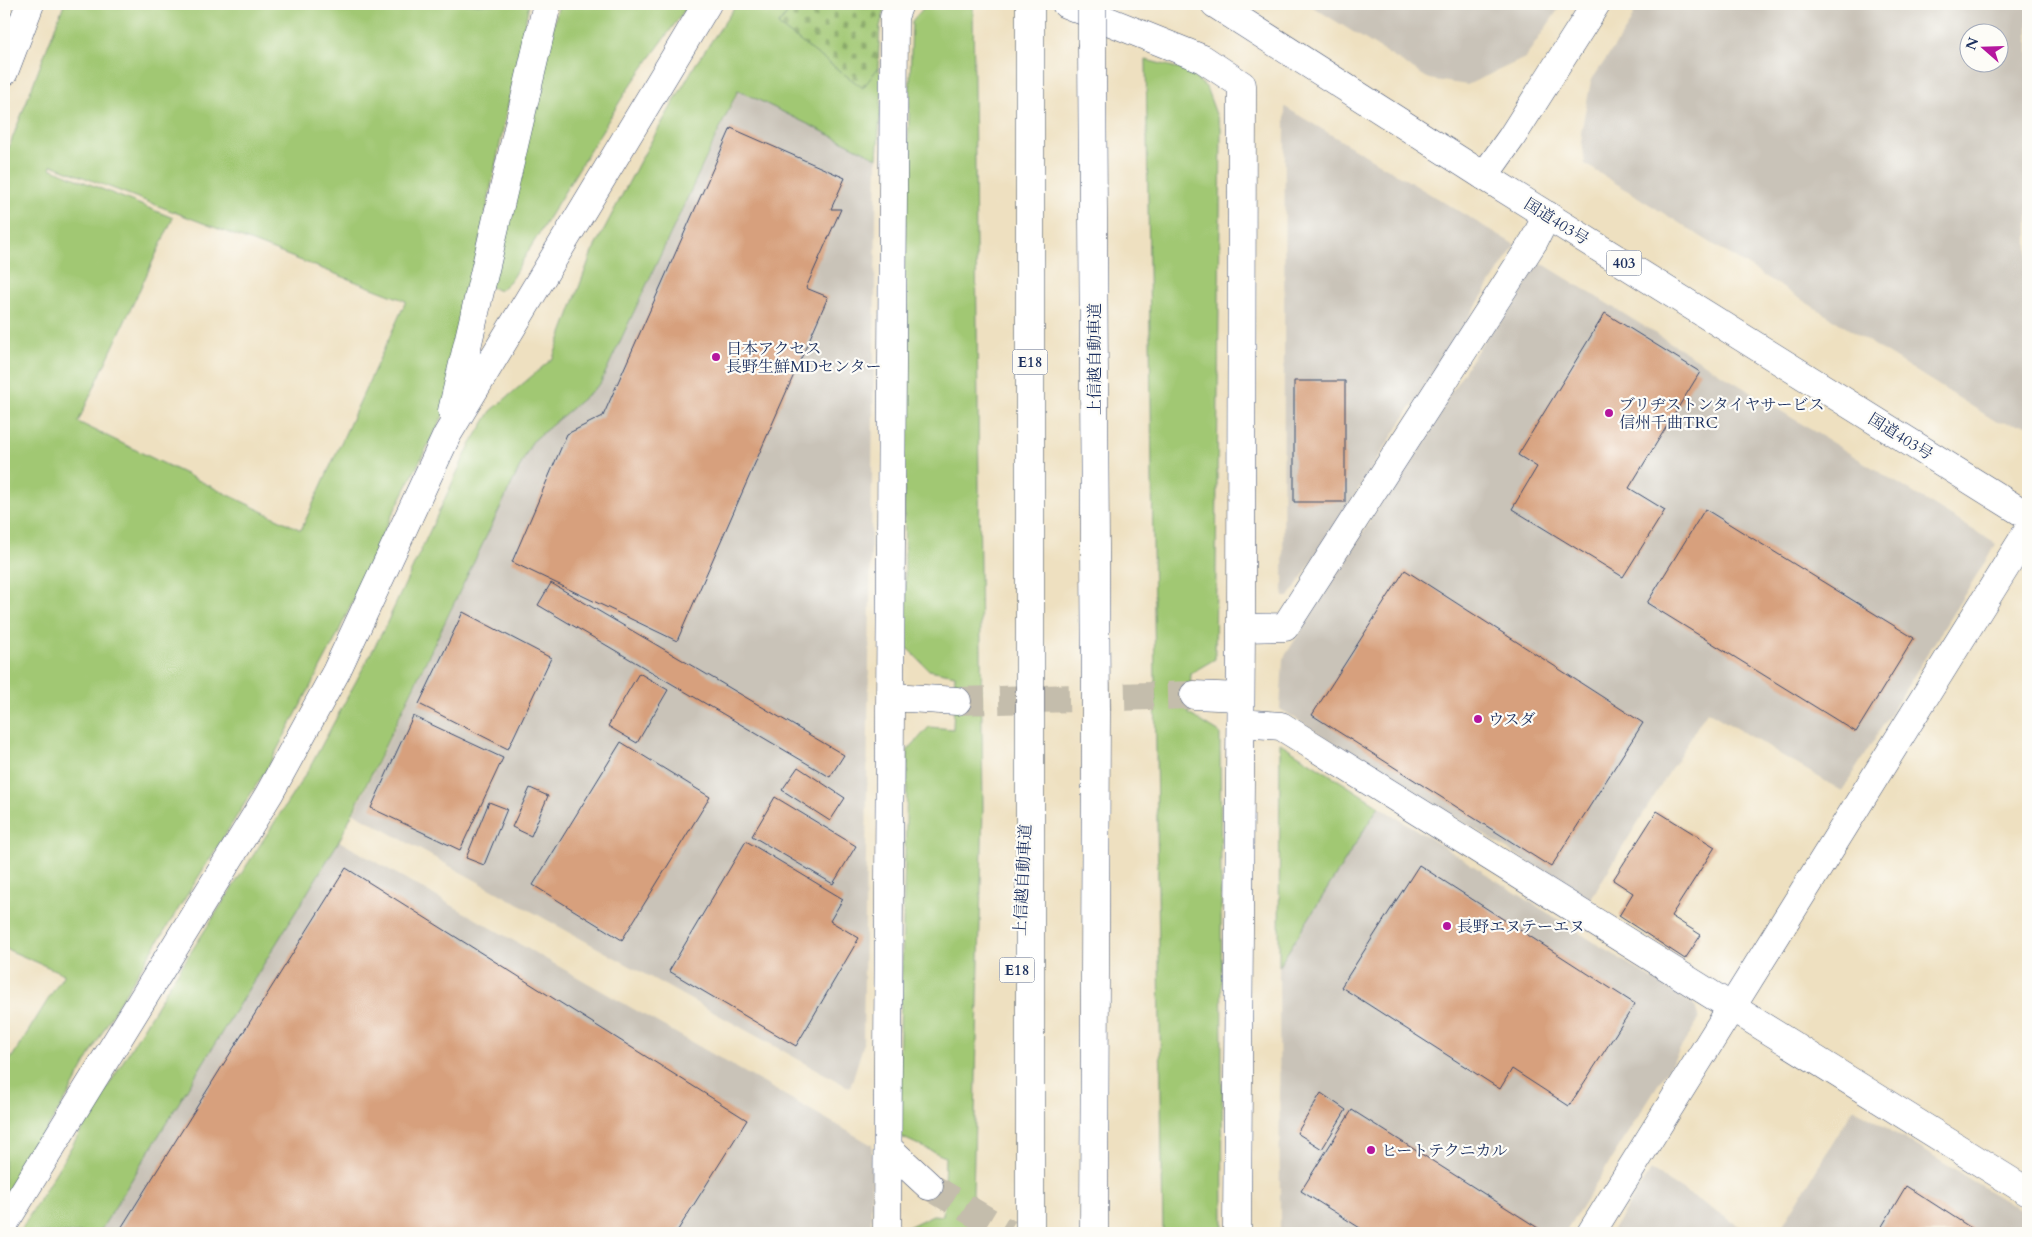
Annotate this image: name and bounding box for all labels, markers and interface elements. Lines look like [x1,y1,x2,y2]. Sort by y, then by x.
north arrow [1960,22,2010,72]
text: N [1961,35,1983,53]
street label: 国道403号 [1520,193,1593,250]
road number: 403 [1606,250,1642,276]
street label: 上信越自動車道 [1084,303,1106,415]
place label: 日本アクセス 長野生鮮MDセンター [726,338,881,378]
road number: E18 [1012,350,1048,374]
marker: 日本アクセス 長野生鮮MDセンター [710,351,722,363]
place label: ブリヂストンタイヤサービス 信州千曲TRC [1619,394,1824,434]
marker: ブリヂストンタイヤサービス 信州千曲TRC [1603,407,1615,419]
street label: 国道403号 [1864,408,1937,465]
place label: ウスダ [1488,709,1536,731]
marker: ウスダ [1472,713,1484,725]
street label: 上信越自動車道 [1009,824,1037,937]
place label: 長野エヌテーエヌ [1457,916,1585,938]
marker: 長野エヌテーエヌ [1441,920,1453,932]
road number: E18 [1000,958,1034,982]
place label: ヒートテクニカル [1381,1140,1507,1162]
marker: ヒートテクニカル [1365,1144,1377,1156]

